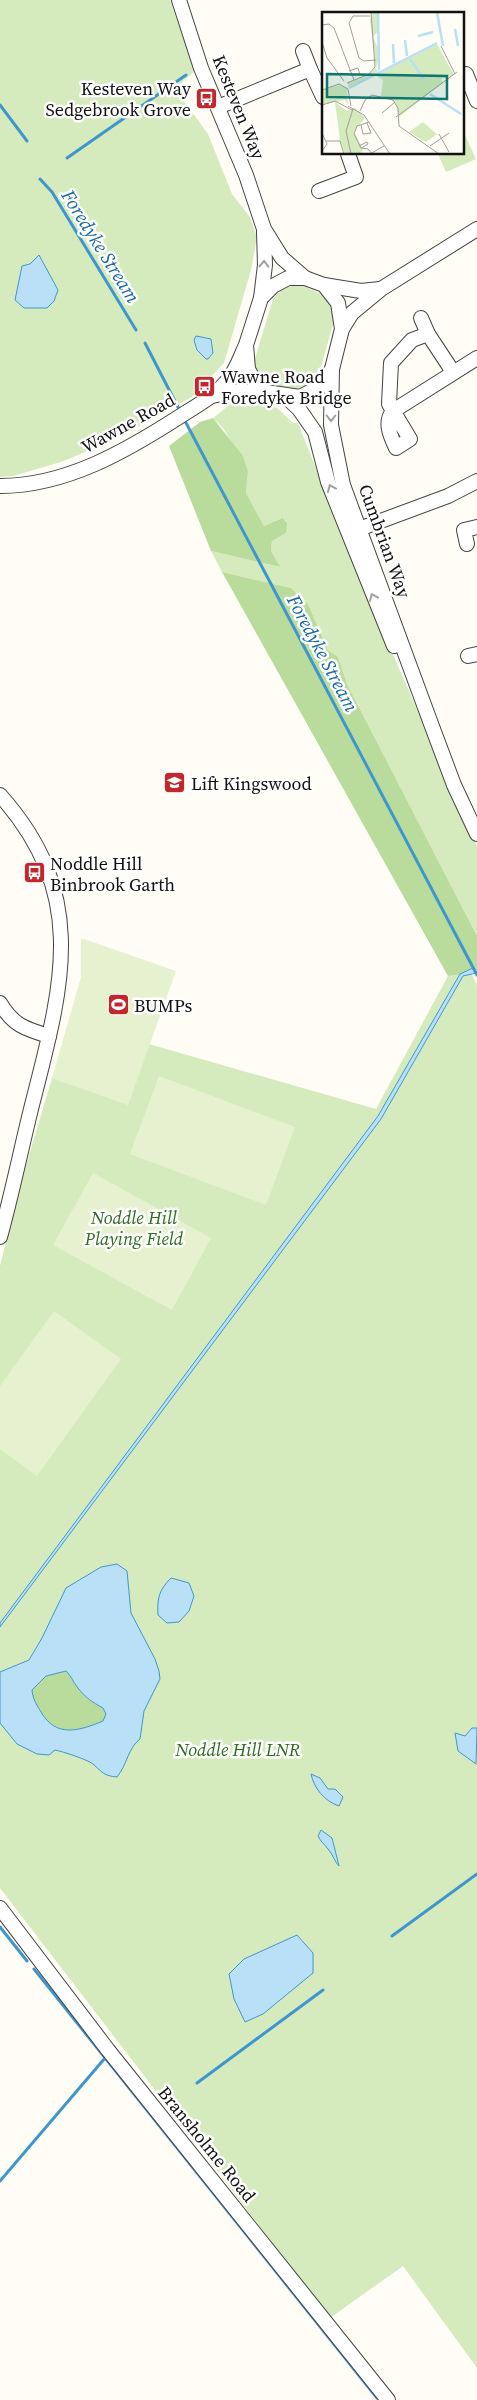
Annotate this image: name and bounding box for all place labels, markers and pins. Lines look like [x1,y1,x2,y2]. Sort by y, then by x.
place label: Kesteven Way Sedgebrook Grove [45,76,192,122]
bus stop icon: Kesteven Way Sedgebrook Grove [195,86,219,110]
place label: Wawne Road Foredyke Bridge [221,364,352,410]
bus stop icon: Wawne Road Foredyke Bridge [193,374,217,398]
school or university icon: Lift Kingswood [163,771,187,795]
place label: Lift Kingswood [191,771,312,796]
place label: Noddle Hill Binbrook Garth [50,851,175,897]
bus stop icon: Noddle Hill Binbrook Garth [22,861,46,885]
sports icon: BUMPs [106,993,130,1017]
place label: BUMPs [134,993,193,1018]

